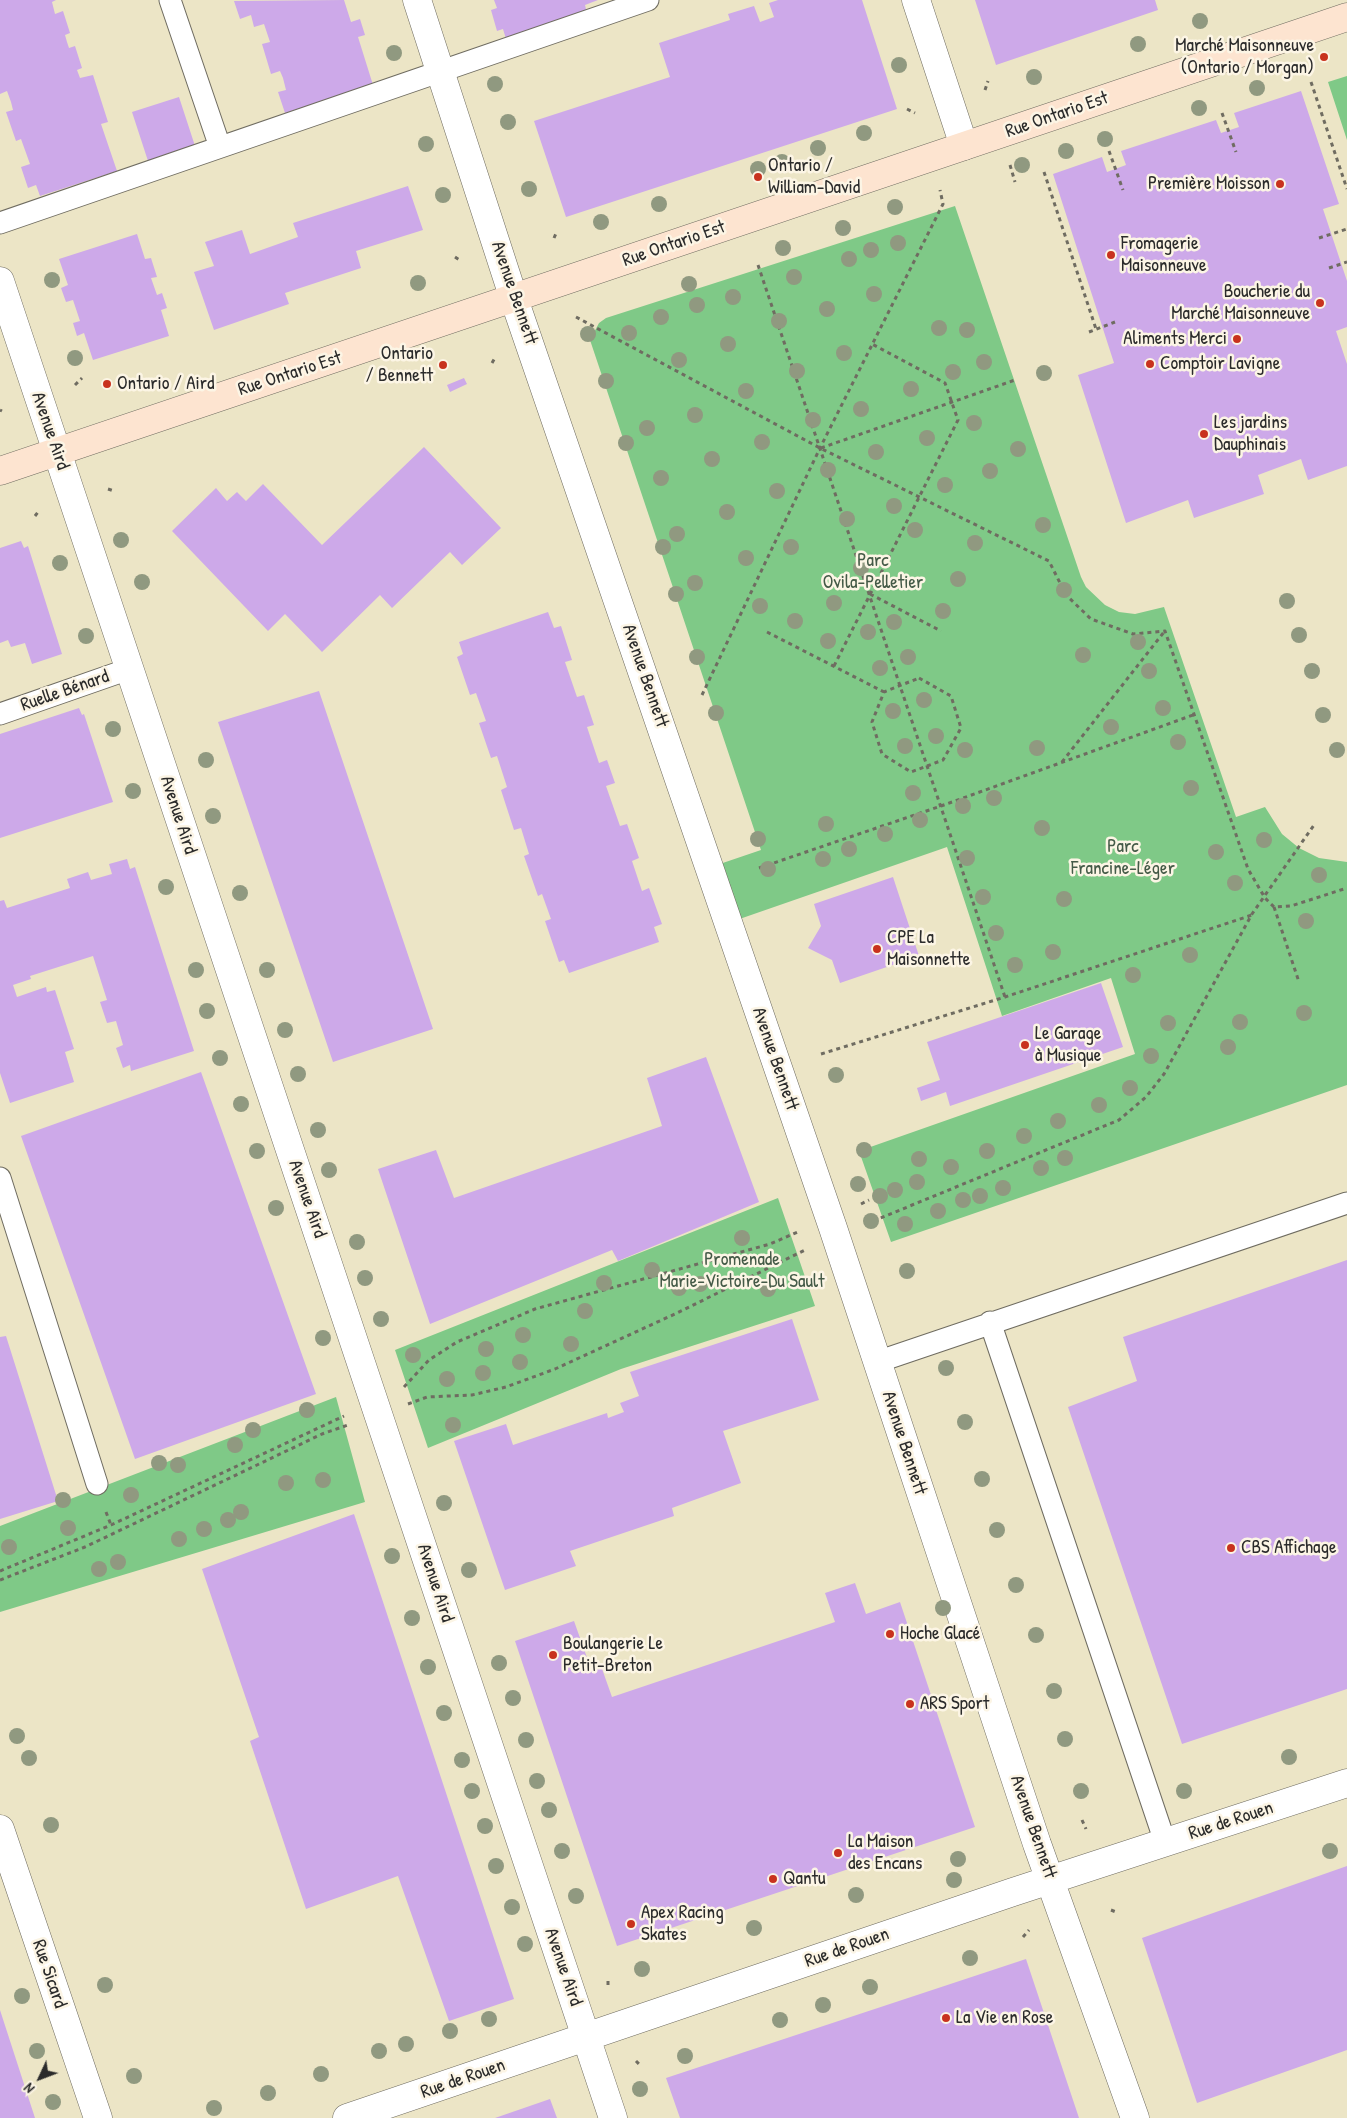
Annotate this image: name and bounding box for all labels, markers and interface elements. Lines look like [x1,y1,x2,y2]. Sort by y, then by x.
place label: Marché Maisonneuve (Ontario / Morgan) [1175,35,1314,79]
marker: Marché Maisonneuve (Ontario / Morgan) [1318,51,1330,63]
street label: Rue Ontario Est [1003,87,1111,143]
place label: Ontario / William-David [768,155,860,199]
marker: Ontario / William-David [752,171,764,183]
place label: Première Moisson [1148,173,1270,195]
marker: Première Moisson [1274,178,1286,190]
street label: Rue Ontario Est [620,216,728,272]
place label: Fromagerie Maisonneuve [1121,233,1206,277]
street label: Avenue Bennett [486,238,542,348]
marker: Fromagerie Maisonneuve [1105,249,1117,261]
place label: Boucherie du Marché Maisonneuve [1171,281,1310,325]
marker: Boucherie du Marché Maisonneuve [1314,297,1326,309]
place label: Aliments Merci [1123,328,1227,350]
marker: Aliments Merci [1231,333,1243,345]
place label: Ontario / Bennett [366,343,433,387]
street label: Rue Ontario Est [236,347,344,401]
place label: Comptoir Lavigne [1160,353,1280,375]
marker: Comptoir Lavigne [1144,358,1156,370]
marker: Ontario / Bennett [437,359,449,371]
place label: Ontario / Aird [117,373,214,395]
marker: Ontario / Aird [101,378,113,390]
street label: Avenue Aird [26,389,74,473]
place label: Les jardins Dauphinais [1214,412,1287,456]
marker: Les jardins Dauphinais [1198,428,1210,440]
park label: Parc Ovila-Pelletier [823,550,923,594]
street label: Avenue Bennett [617,621,673,731]
street label: Ruelle Bénard [18,665,112,717]
street label: Avenue Aird [155,773,201,857]
park label: Parc Francine-Léger [1071,836,1175,880]
place label: CPE La Maisonnette [887,927,970,971]
marker: CPE La Maisonnette [871,943,883,955]
street label: Avenue Bennett [747,1004,803,1114]
place label: Le Garage à Musique [1035,1023,1101,1067]
marker: Le Garage à Musique [1019,1039,1031,1051]
street label: Avenue Aird [283,1157,331,1241]
park label: Promenade Marie-Victoire-Du Sault [659,1249,825,1293]
street label: Avenue Bennett [877,1388,931,1498]
place label: CBS Affichage [1241,1537,1336,1559]
street label: Avenue Aird [412,1541,458,1625]
marker: CBS Affichage [1225,1542,1237,1554]
place label: Hoche Glacé [900,1623,980,1645]
marker: Hoche Glacé [884,1628,896,1640]
place label: Boulangerie Le Petit-Breton [563,1633,663,1677]
marker: Boulangerie Le Petit-Breton [547,1649,559,1661]
place label: ARS Sport [920,1693,989,1715]
marker: ARS Sport [904,1698,916,1710]
street label: Avenue Bennett [1005,1772,1061,1882]
street label: Rue de Rouen [1186,1797,1276,1845]
place label: La Maison des Encans [848,1831,922,1875]
marker: La Maison des Encans [832,1847,844,1859]
place label: Qantu [783,1868,826,1890]
marker: Qantu [767,1873,779,1885]
place label: Apex Racing Skates [641,1902,724,1946]
marker: Apex Racing Skates [625,1918,637,1930]
street label: Rue de Rouen [802,1923,892,1973]
street label: Avenue Aird [539,1925,587,2009]
street label: Rue Sicard [27,1937,71,2011]
place label: La Vie en Rose [956,2007,1053,2029]
marker: La Vie en Rose [940,2012,952,2024]
north arrow [15,2053,65,2103]
street label: Rue de Rouen [418,2054,508,2104]
text: N [19,2079,38,2098]

